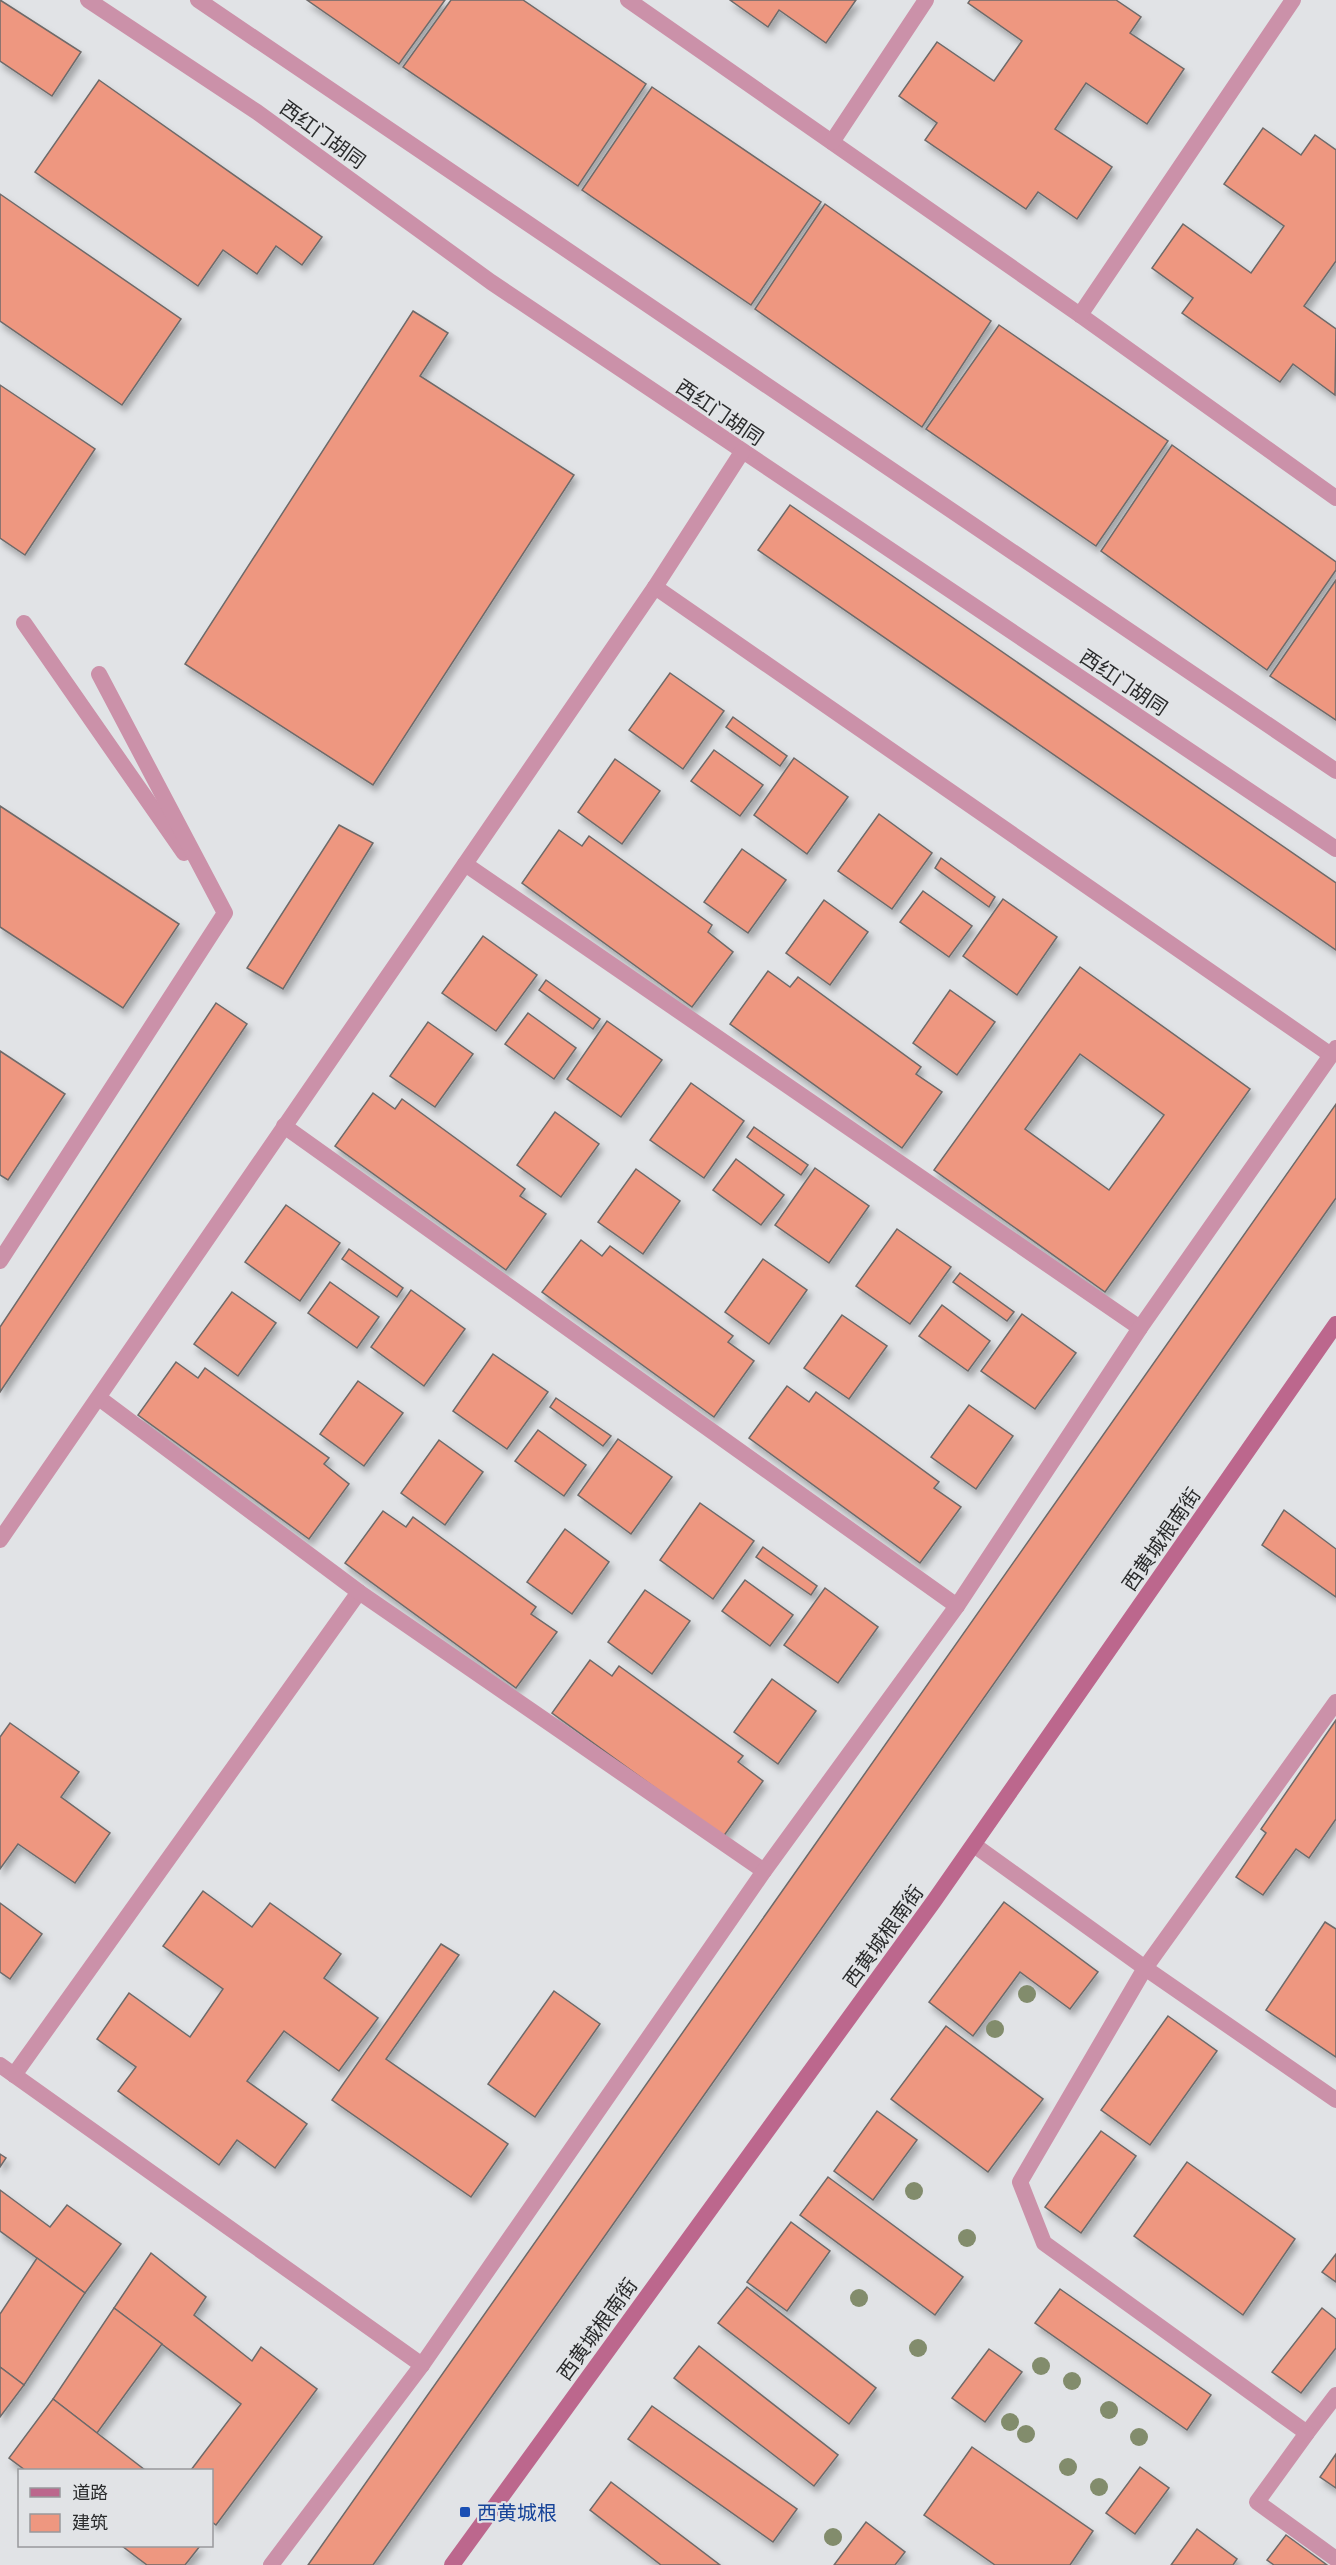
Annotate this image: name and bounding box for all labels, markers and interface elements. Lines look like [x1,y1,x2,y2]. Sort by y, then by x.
street label: 西红门胡同 [275,94,371,174]
street label: 西红门胡同 [671,373,769,451]
street label: 西红门胡同 [1075,643,1173,721]
street label: 西黄城根南街 [1116,1482,1206,1596]
street label: 西黄城根南街 [837,1880,929,1992]
street label: 西黄城根南街 [551,2273,643,2385]
legend [18,2469,213,2547]
text: 道路 [72,2480,108,2505]
place label: 西黄城根 [477,2499,557,2526]
marker: 西黄城根 [458,2505,472,2519]
text: 建筑 [72,2510,108,2535]

